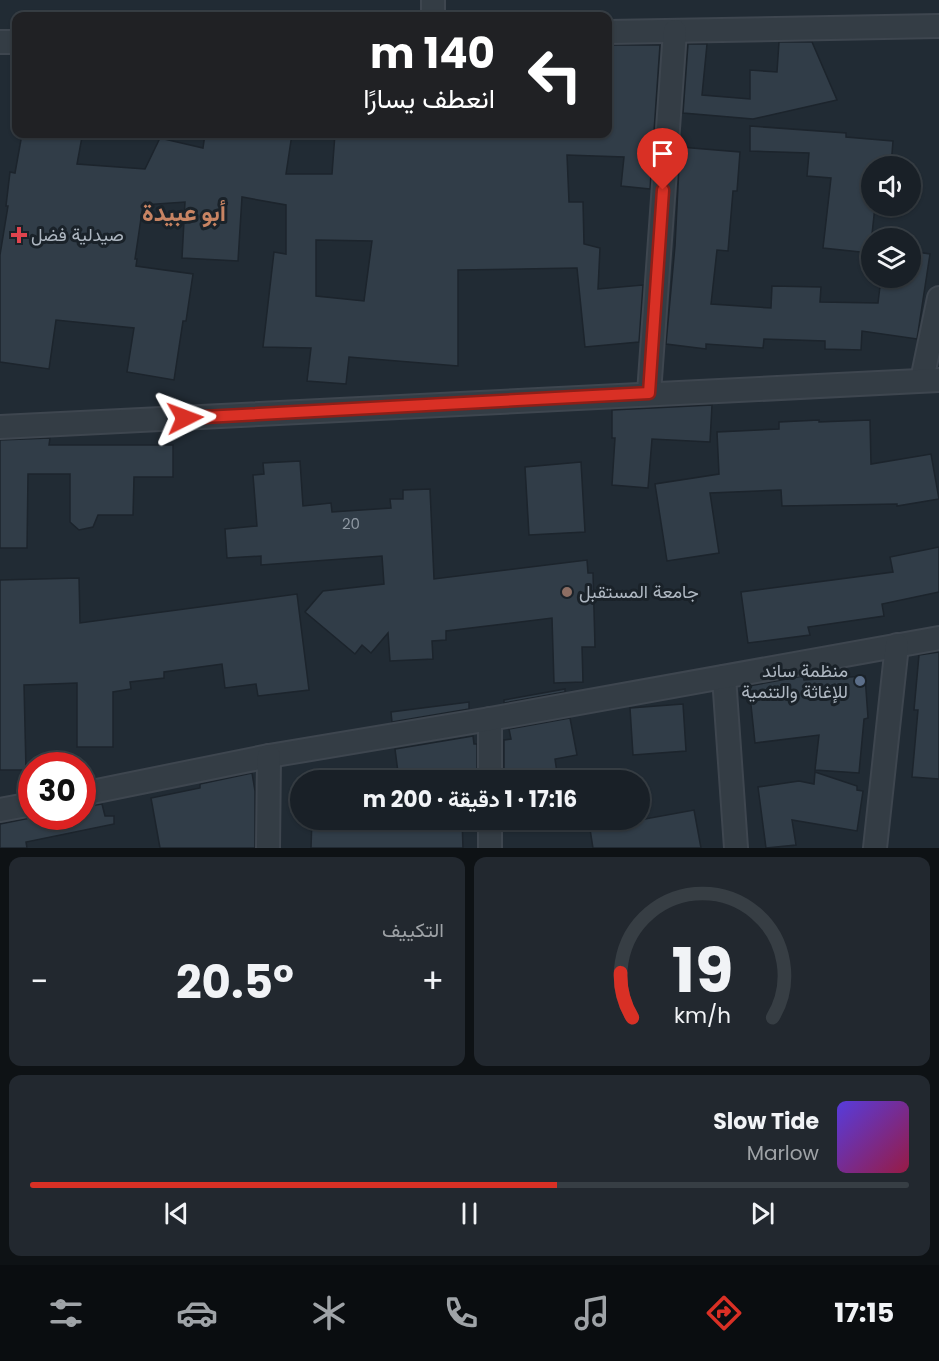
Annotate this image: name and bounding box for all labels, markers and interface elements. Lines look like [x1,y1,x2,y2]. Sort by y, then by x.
text: 140 m [370,24,495,83]
icon: left [516,36,594,114]
text: انعطف يسارًا [363,80,495,117]
pin [637,128,688,190]
icon: arrive [646,137,679,170]
map controls [861,156,921,288]
button: sound [861,156,921,216]
district label: أبو عبيدة [142,196,226,229]
place label: صيدلية فضل [31,222,124,247]
marker: صيدلية فضل [12,228,26,242]
button: layers [861,228,921,288]
position arrow [153,386,217,450]
house number: 20 [342,513,360,534]
place label: جامعة المستقبل [579,579,699,604]
marker: جامعة المستقبل [560,585,574,599]
place label: منظمة ساند للإغاثة والتنمية [741,658,848,704]
marker: منظمة ساند للإغاثة والتنمية [853,674,867,688]
speed limit sign: 30 [18,752,96,830]
text: 17:16 · 1 دقيقة · 200 m [363,784,577,815]
text: التكييف [382,916,444,944]
text: 19 [671,926,733,1014]
text: 20.5° [176,951,294,1014]
text: − [30,958,48,1005]
text: + [421,958,444,1005]
text: km/h [673,1001,731,1032]
text: Slow Tide [713,1106,819,1137]
text: Marlow [747,1139,819,1167]
icon: previous [160,1197,193,1230]
icon: pause [453,1197,486,1230]
icon: next [746,1197,779,1230]
icon: filters [45,1292,87,1334]
icon: car [176,1292,218,1334]
icon: climate [308,1292,350,1334]
icon: phone [440,1292,482,1334]
icon: music [571,1292,613,1334]
icon: directions [703,1292,745,1334]
text: 17:15 [834,1294,894,1331]

